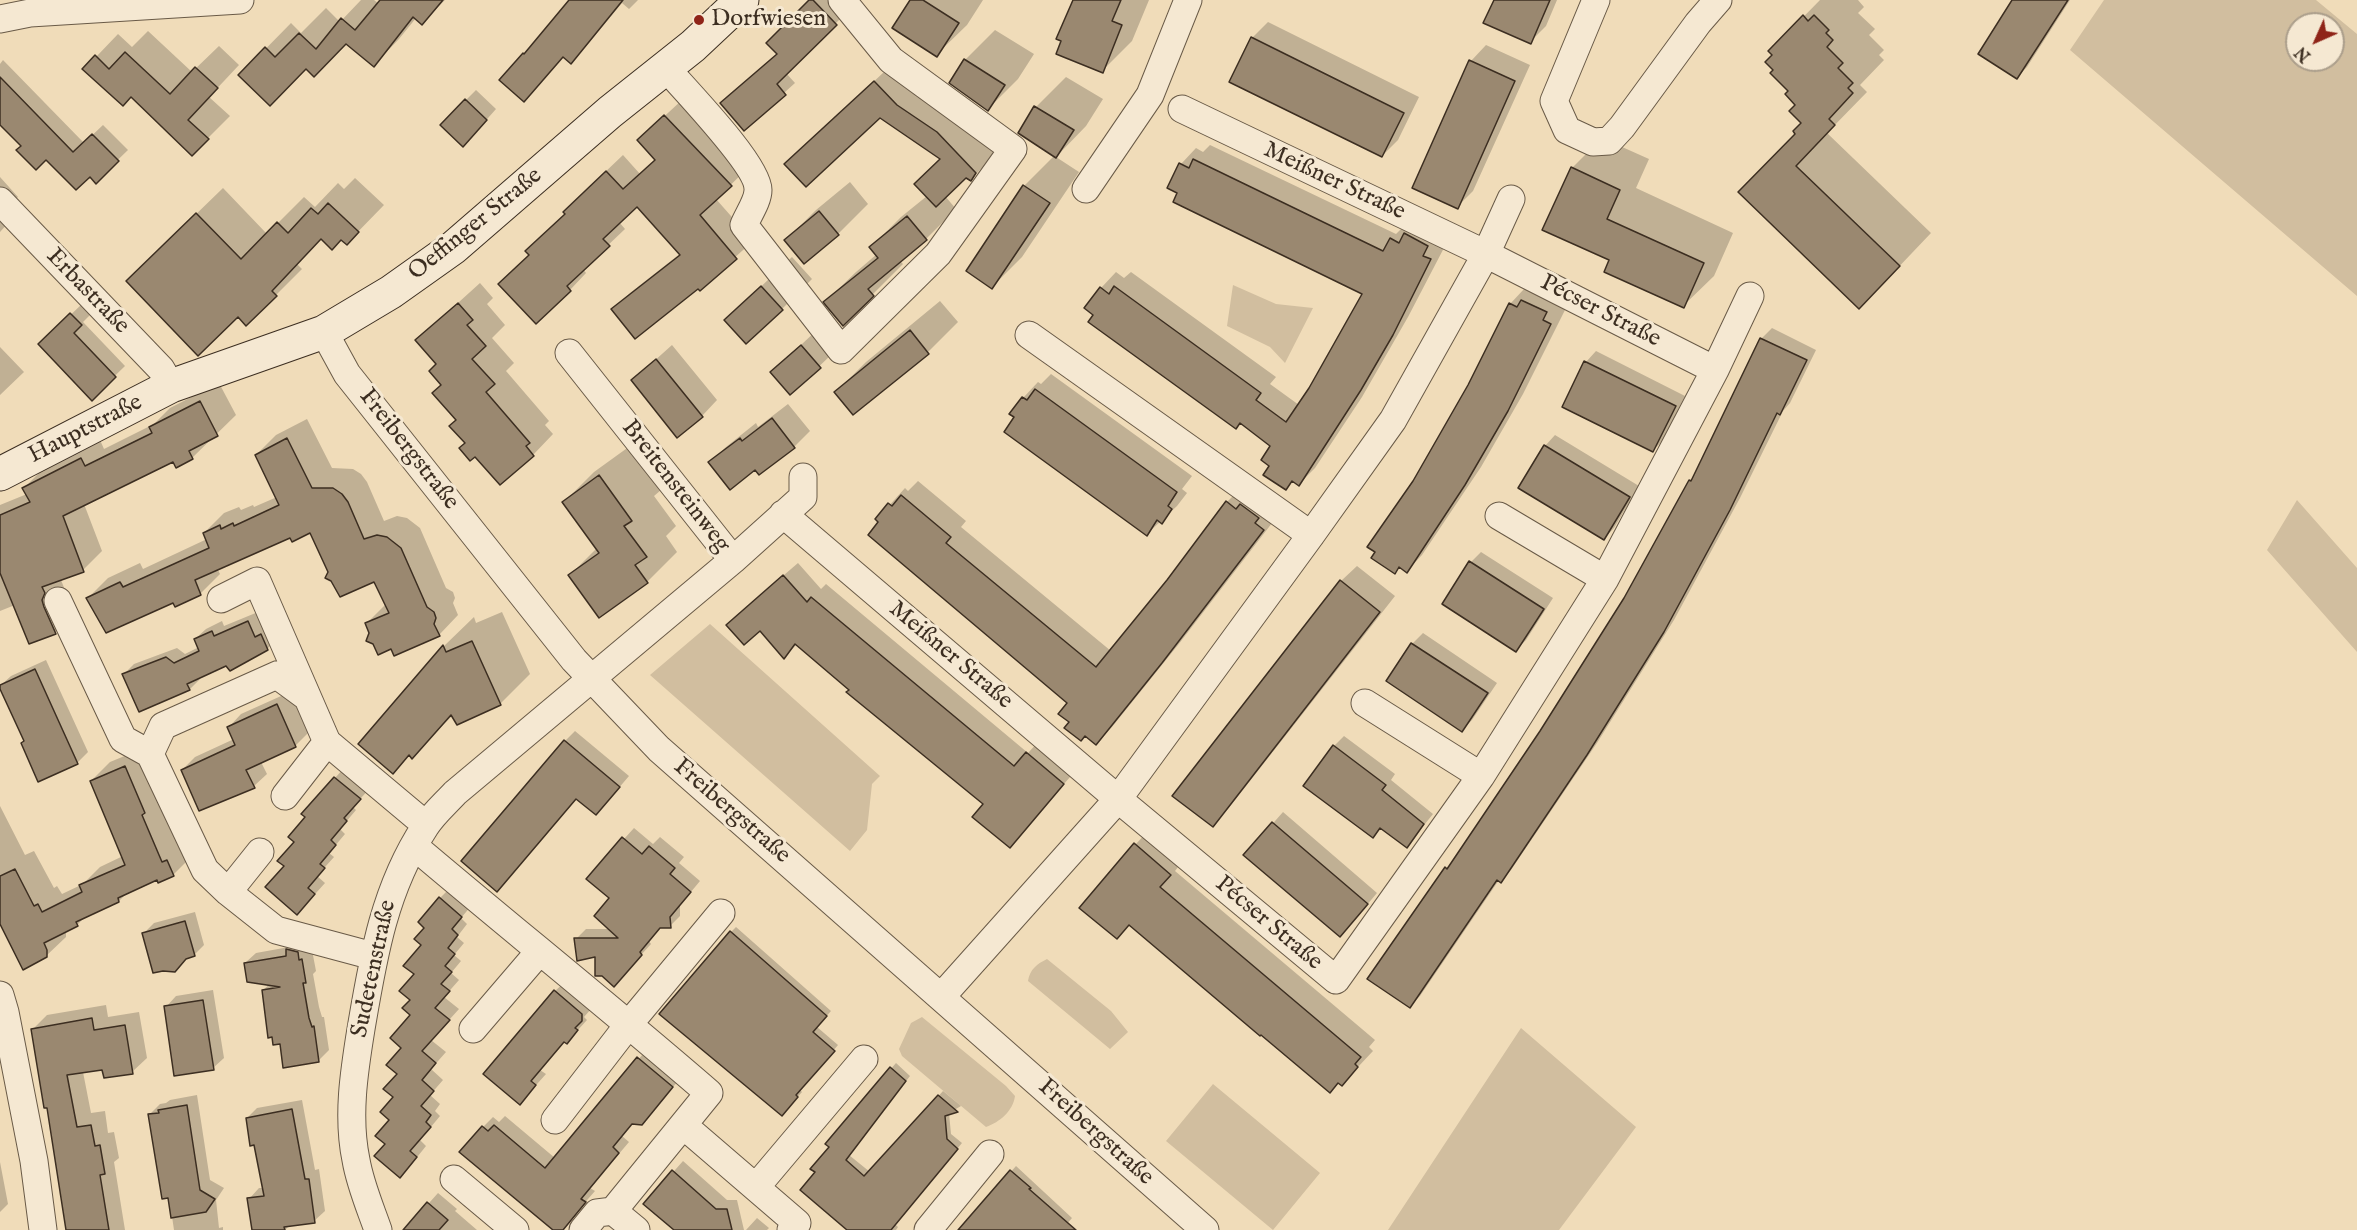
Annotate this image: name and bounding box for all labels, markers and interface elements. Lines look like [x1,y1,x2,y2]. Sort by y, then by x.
place label: Dorfwiesen [711,6,826,34]
north arrow [2285,12,2345,72]
marker: Dorfwiesen [692,13,706,27]
text: N [2292,41,2316,65]
street label: Meißner Straße [1259,137,1409,227]
street label: Oeffinger Straße [403,162,549,288]
street label: Erbastraße [39,243,135,341]
street label: Pécser Straße [1535,269,1665,355]
street label: Freibergstraße [352,384,464,516]
street label: Hauptstraße [24,389,148,471]
street label: Breitensteinweg [614,415,736,559]
street label: Meißner Straße [882,596,1018,716]
street label: Freibergstraße [666,753,796,871]
street label: Pécser Straße [1208,871,1328,977]
street label: Sudetenstraße [346,898,404,1040]
street label: Freibergstraße [1031,1073,1159,1193]

